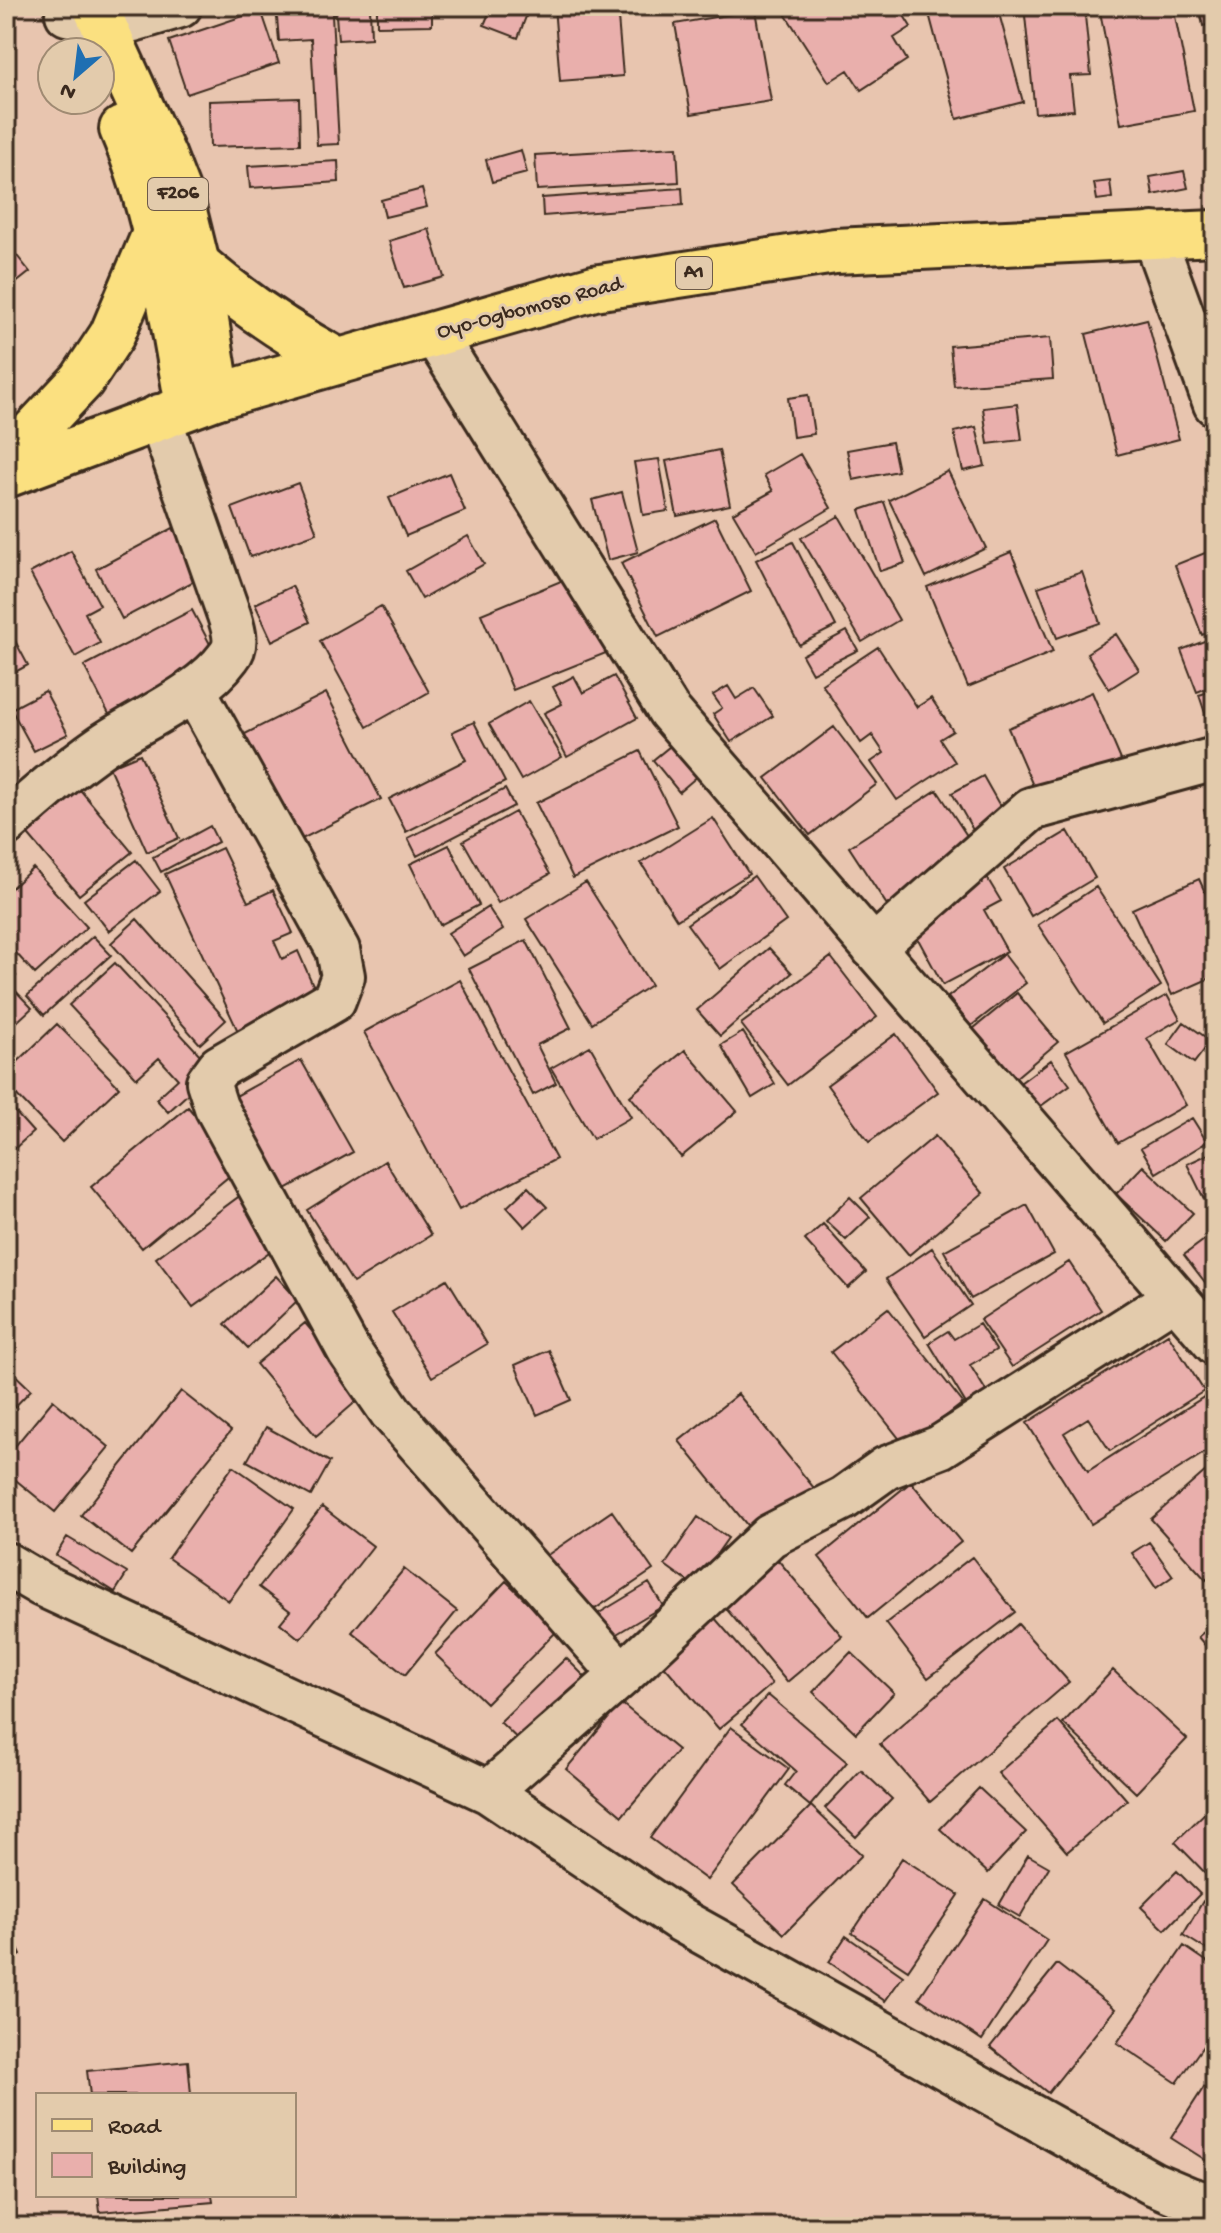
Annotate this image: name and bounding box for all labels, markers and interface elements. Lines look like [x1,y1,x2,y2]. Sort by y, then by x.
north arrow [36,36,116,116]
text: N [56,75,81,105]
road number: F206 [148,178,208,210]
road number: A1 [676,257,712,289]
street label: Oyo-Ogbomoso Road [434,271,628,346]
legend [36,2093,296,2197]
text: Road [108,2114,162,2143]
text: Building [107,2154,186,2183]

